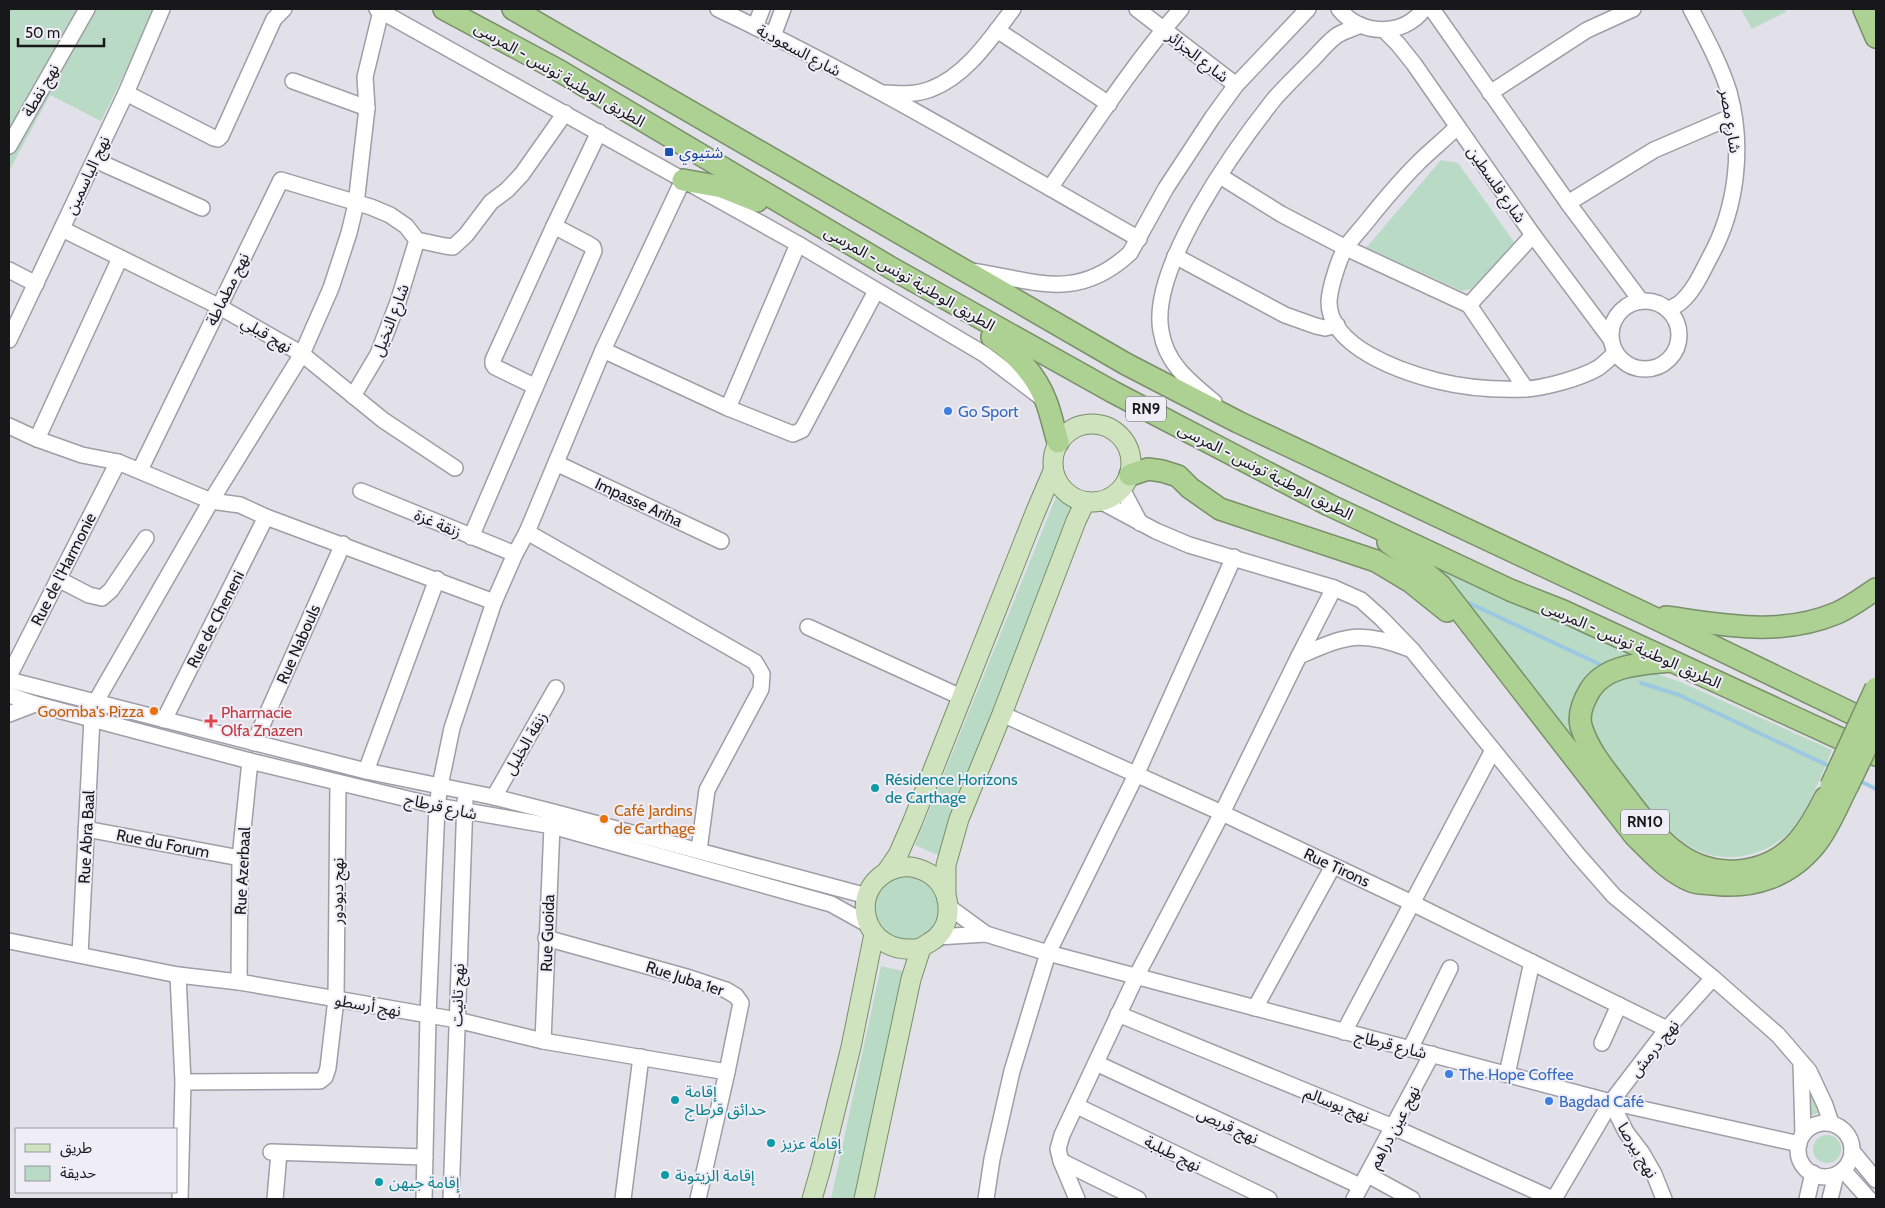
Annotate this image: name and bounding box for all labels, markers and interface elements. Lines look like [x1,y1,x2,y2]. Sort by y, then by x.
scale bar [18,15,104,47]
street label: الطريق الوطنية تونس - المرسى [470,18,649,132]
street label: شارع السعودية [752,20,844,83]
text: 50 m [25,24,60,42]
street label: شارع الجزائر [1160,26,1232,89]
street label: نهج نفطة [18,60,66,122]
street label: شارع مصر [1713,87,1745,155]
street label: نهج الياسمين [61,133,117,219]
street label: شارع فلسطين [1461,142,1530,228]
place label: شتيوي [679,143,723,165]
marker: شتيوي [663,146,675,158]
street label: الطريق الوطنية تونس - المرسى [820,222,999,336]
street label: نهج مطماطة [202,250,256,330]
street label: شارع النخيل [368,281,416,360]
street label: نهج قبلي [236,312,296,359]
road number: RN9 [1126,396,1166,422]
place label: Go Sport [958,402,1019,421]
marker: Go Sport [942,405,954,417]
street label: الطريق الوطنية تونس - المرسى [1175,419,1357,525]
street label: Impasse Ariha [592,474,686,531]
street label: زنقة غزة [411,505,464,542]
street label: Rue de l'Harmonie [27,510,100,629]
street label: Rue de Cheneni [183,567,248,671]
street label: الطريق الوطنية تونس - المرسى [1539,596,1724,694]
street label: Rue Nabouls [273,601,325,687]
place label: Goomba's Pizza [38,702,144,721]
place label: Pharmacie Olfa Znazen [221,703,303,740]
marker: Goomba's Pizza [148,705,160,717]
street label: زنقة الخليل [500,708,551,778]
marker: Pharmacie Olfa Znazen [205,715,217,727]
place label: Résidence Horizons de Carthage [885,770,1018,807]
marker: Résidence Horizons de Carthage [869,782,881,794]
street label: Rue Abra Baal [75,790,98,884]
street label: شارع قرطاج [402,790,479,826]
place label: Café Jardins de Carthage [614,801,695,838]
road number: RN10 [1621,810,1669,834]
marker: Café Jardins de Carthage [598,813,610,825]
street label: Rue du Forum [115,825,211,862]
street label: Rue Azerbaal [231,826,254,916]
street label: Rue Tirons [1301,844,1373,891]
street label: نهج ديودور [327,857,351,926]
street label: Rue Guoida [537,894,558,972]
street label: Rue Juba 1er [644,957,727,1000]
street label: نهج تانيت [447,963,471,1027]
street label: نهج أرسطو [333,990,403,1024]
street label: نهج درمش [1626,1016,1685,1083]
street label: شارع قرطاج [1352,1026,1429,1066]
place label: The Hope Coffee [1459,1065,1574,1084]
marker: The Hope Coffee [1443,1068,1455,1080]
place label: إقامة حدائق قرطاج [685,1082,766,1122]
street label: نهج بوسالم [1300,1083,1372,1129]
street label: نهج عين دراهم [1365,1083,1427,1173]
place label: Bagdad Café [1559,1092,1644,1111]
marker: إقامة حدائق قرطاج [669,1094,681,1106]
marker: Bagdad Café [1543,1095,1555,1107]
street label: نهج قربص [1193,1103,1261,1151]
street label: نهج بيرصا [1611,1119,1662,1183]
legend [15,1128,178,1193]
street label: نهج طبلبة [1140,1132,1204,1178]
place label: إقامة عزيز [780,1134,842,1154]
marker: إقامة عزيز [765,1137,777,1149]
text: طريق [60,1139,92,1158]
text: حديقة [60,1164,96,1182]
place label: إقامة الزيتونة [675,1166,755,1186]
marker: إقامة الزيتونة [659,1169,671,1181]
place label: إقامة جيهن [389,1173,460,1193]
marker: إقامة جيهن [373,1176,385,1188]

